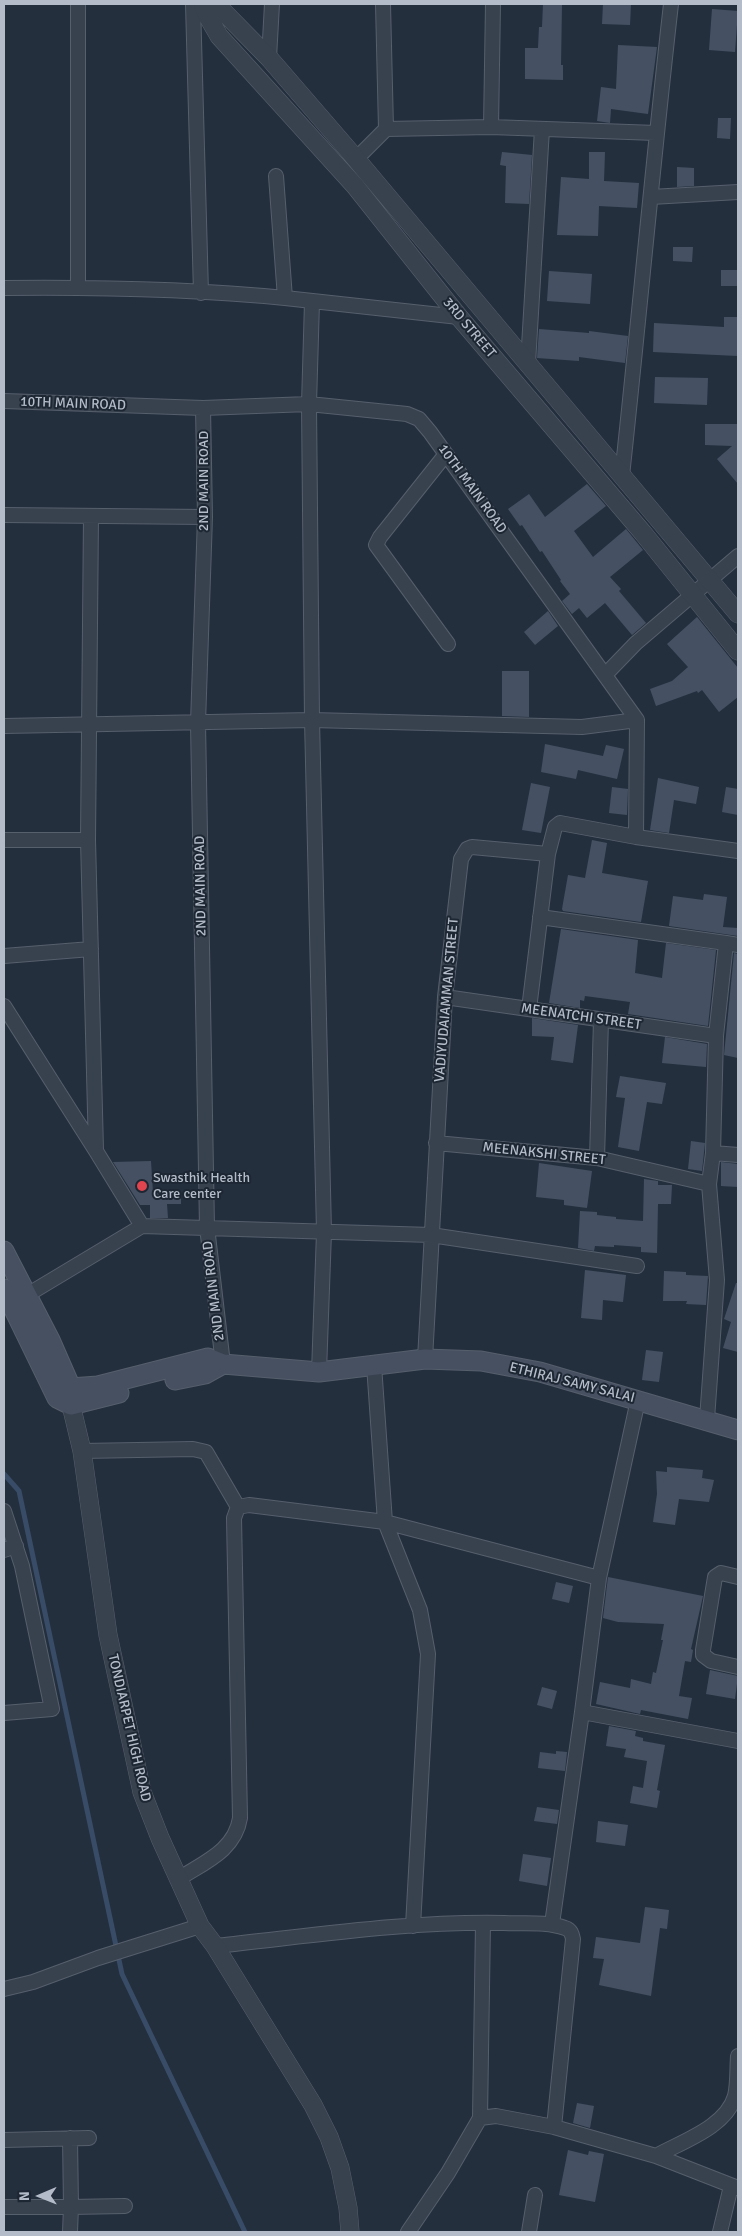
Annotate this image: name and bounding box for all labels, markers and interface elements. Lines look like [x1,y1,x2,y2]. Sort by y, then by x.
street label: 3RD STREET [439,294,499,362]
street label: 10TH MAIN ROAD [20,394,126,414]
street label: 2ND MAIN ROAD [196,431,212,531]
street label: 10TH MAIN ROAD [434,441,510,537]
street label: 2ND MAIN ROAD [192,836,210,936]
street label: VADIYUDAIAMMAN STREET [431,917,463,1083]
street label: MEENATCHI STREET [520,1000,642,1034]
street label: MEENAKSHI STREET [482,1139,606,1169]
place label: Swasthik Health Care center [153,1170,250,1202]
marker: Swasthik Health Care center [135,1179,149,1193]
street label: 2ND MAIN ROAD [200,1240,228,1342]
street label: ETHIRAJ SAMY SALAI [508,1359,636,1407]
street label: TONDIARPET HIGH ROAD [104,1652,154,1804]
north arrow [15,2171,65,2221]
text: N [16,2191,33,2201]

